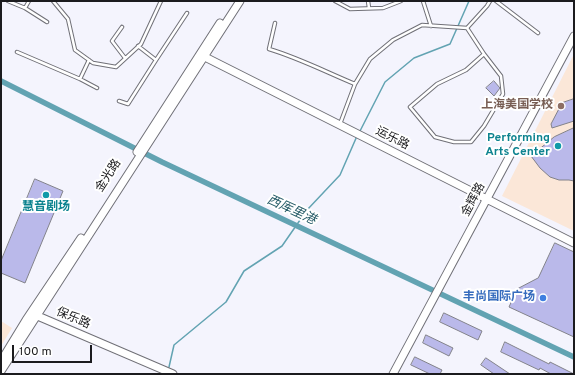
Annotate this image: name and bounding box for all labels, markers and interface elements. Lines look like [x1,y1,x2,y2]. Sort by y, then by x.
place label: 上海美国学校 [481,99,553,113]
marker: 上海美国学校 [556,101,566,111]
street label: 运乐路 [373,124,411,154]
place label: Performing Arts Center [485,132,550,160]
marker: Performing Arts Center [553,141,563,151]
street label: 金光路 [93,157,125,195]
street label: 金辉路 [459,181,489,219]
marker: 慧音剧场 [41,190,51,200]
water label: 西厍里港 [264,193,318,229]
place label: 慧音剧场 [22,201,70,215]
place label: 丰尚国际广场 [463,291,535,305]
marker: 丰尚国际广场 [538,293,548,303]
street label: 保乐路 [54,305,92,333]
scale bar [14,337,94,363]
text: 100 m [19,344,52,360]

